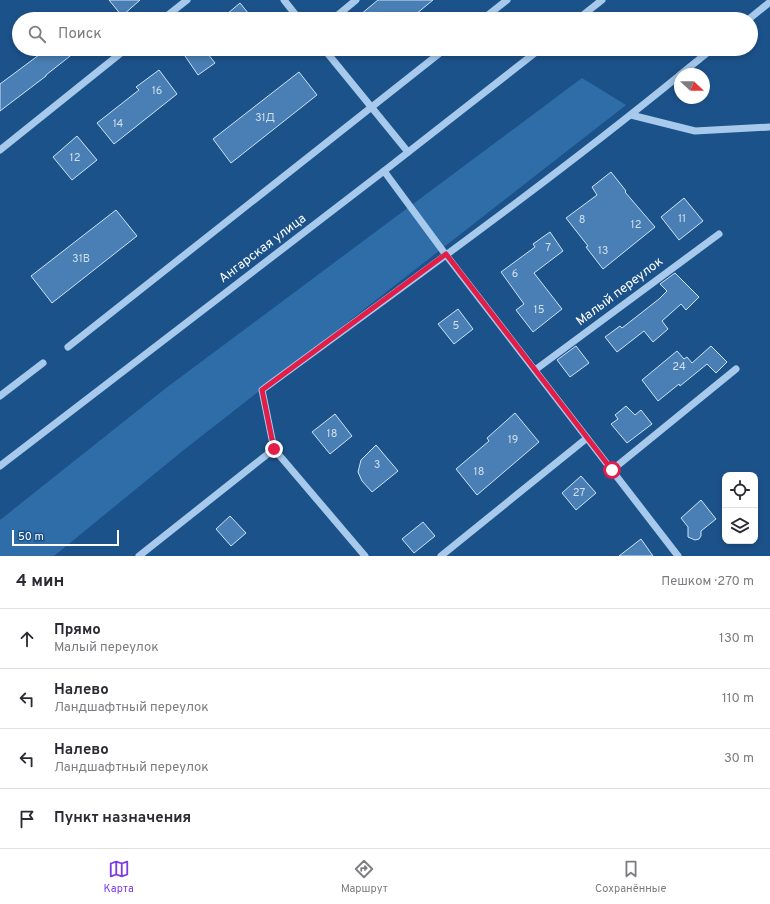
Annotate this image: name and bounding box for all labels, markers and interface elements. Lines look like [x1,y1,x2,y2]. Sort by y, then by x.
search box [12,12,758,56]
icon: search [26,23,48,45]
text: Поиск [58,25,102,44]
north arrow [674,68,710,104]
house number: 16 [152,84,162,98]
house number: 31Д [255,111,275,125]
house number: 14 [113,117,124,131]
house number: 12 [70,151,80,165]
street label: Ангарская улица [216,211,310,287]
house number: 11 [678,212,686,226]
house number: 8 [579,213,585,227]
house number: 12 [631,218,641,232]
house number: 7 [545,241,551,255]
house number: 13 [598,244,608,258]
house number: 31В [72,252,90,266]
street label: Малый переулок [573,254,667,330]
house number: 6 [512,267,518,281]
house number: 15 [534,303,545,317]
house number: 5 [453,319,460,333]
house number: 24 [672,360,686,374]
house number: 18 [327,427,337,441]
house number: 19 [508,433,518,447]
route end [265,440,283,458]
house number: 3 [374,458,380,472]
route start [603,461,621,479]
house number: 18 [474,465,484,479]
map controls [722,472,758,544]
button: locate [722,472,758,508]
house number: 27 [573,486,585,500]
button: layers [722,508,758,544]
scale bar [12,528,119,547]
text: 50 m [18,530,44,544]
text: 4 мин [16,571,64,593]
text: Пешком · 270 m [661,574,754,590]
text: Прямо [54,621,101,640]
icon: ahead [16,628,38,650]
text: 130 m [719,631,754,647]
text: Малый переулок [54,640,159,656]
text: Налево [54,681,109,700]
icon: left [16,688,38,710]
text: 110 m [722,691,754,707]
text: Ландшафтный переулок [54,700,209,716]
text: Налево [54,741,109,760]
icon: left [16,748,38,770]
text: 30 m [724,751,754,767]
text: Ландшафтный переулок [54,760,209,776]
icon: arrive [16,808,38,830]
text: Пункт назначения [54,809,191,828]
tab: Карта [104,858,134,896]
tab: Маршрут [341,858,388,896]
tab: Сохранённые [595,858,666,896]

